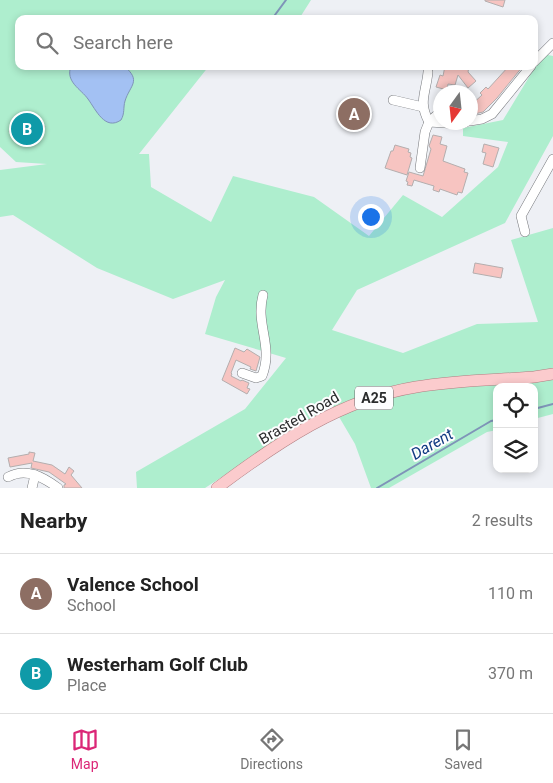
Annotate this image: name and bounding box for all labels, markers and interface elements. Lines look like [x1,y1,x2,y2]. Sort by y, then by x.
search box [15,15,538,70]
icon: search [33,29,61,57]
text: Search here [73,31,173,54]
north arrow [433,85,478,130]
pin: A [338,95,370,133]
pin: B [11,110,43,148]
your location [358,204,384,230]
map controls [493,383,538,473]
button: locate [493,383,538,428]
road number: A25 [355,386,393,409]
street label: Brasted Road [256,388,342,448]
water label: Darent [407,424,457,464]
button: layers [493,428,538,473]
text: Nearby [20,509,87,533]
text: 2 results [472,511,533,530]
text: Valence School [67,573,199,596]
text: A [31,584,41,603]
text: 110 m [488,584,533,603]
text: School [67,596,116,615]
text: Westerham Golf Club [67,653,248,676]
text: B [31,664,41,683]
text: 370 m [488,664,533,683]
text: Place [67,676,107,695]
tab: Map [71,726,99,772]
tab: Directions [240,726,303,772]
tab: Saved [444,726,482,772]

